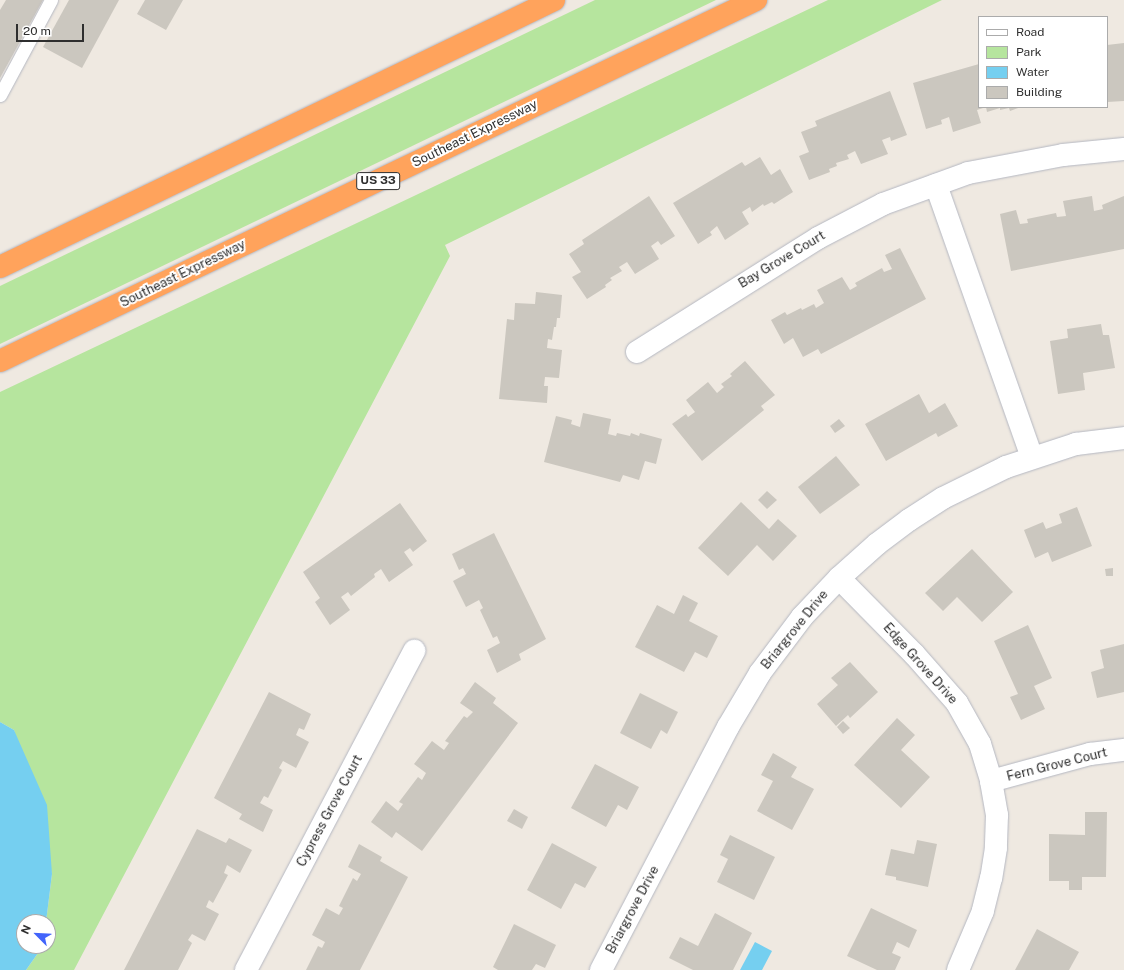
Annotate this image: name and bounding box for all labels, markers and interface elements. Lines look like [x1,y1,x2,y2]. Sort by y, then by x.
scale bar [18,16,86,42]
legend [978,16,1108,108]
text: 20 m [23,24,51,38]
text: Road [1016,25,1044,39]
text: Park [1016,45,1042,59]
text: Water [1016,65,1049,79]
text: Building [1016,85,1062,99]
street label: Southeast Expressway [410,97,540,171]
road number: US 33 [356,171,400,191]
street label: Bay Grove Court [736,228,828,292]
street label: Southeast Expressway [118,237,248,311]
street label: Briargrove Drive [758,587,832,673]
street label: Edge Grove Drive [879,620,961,708]
street label: Fern Grove Court [1005,745,1109,785]
street label: Cypress Grove Court [294,752,366,870]
street label: Briargrove Drive [603,863,663,957]
north arrow [16,914,56,954]
text: N [19,923,33,936]

